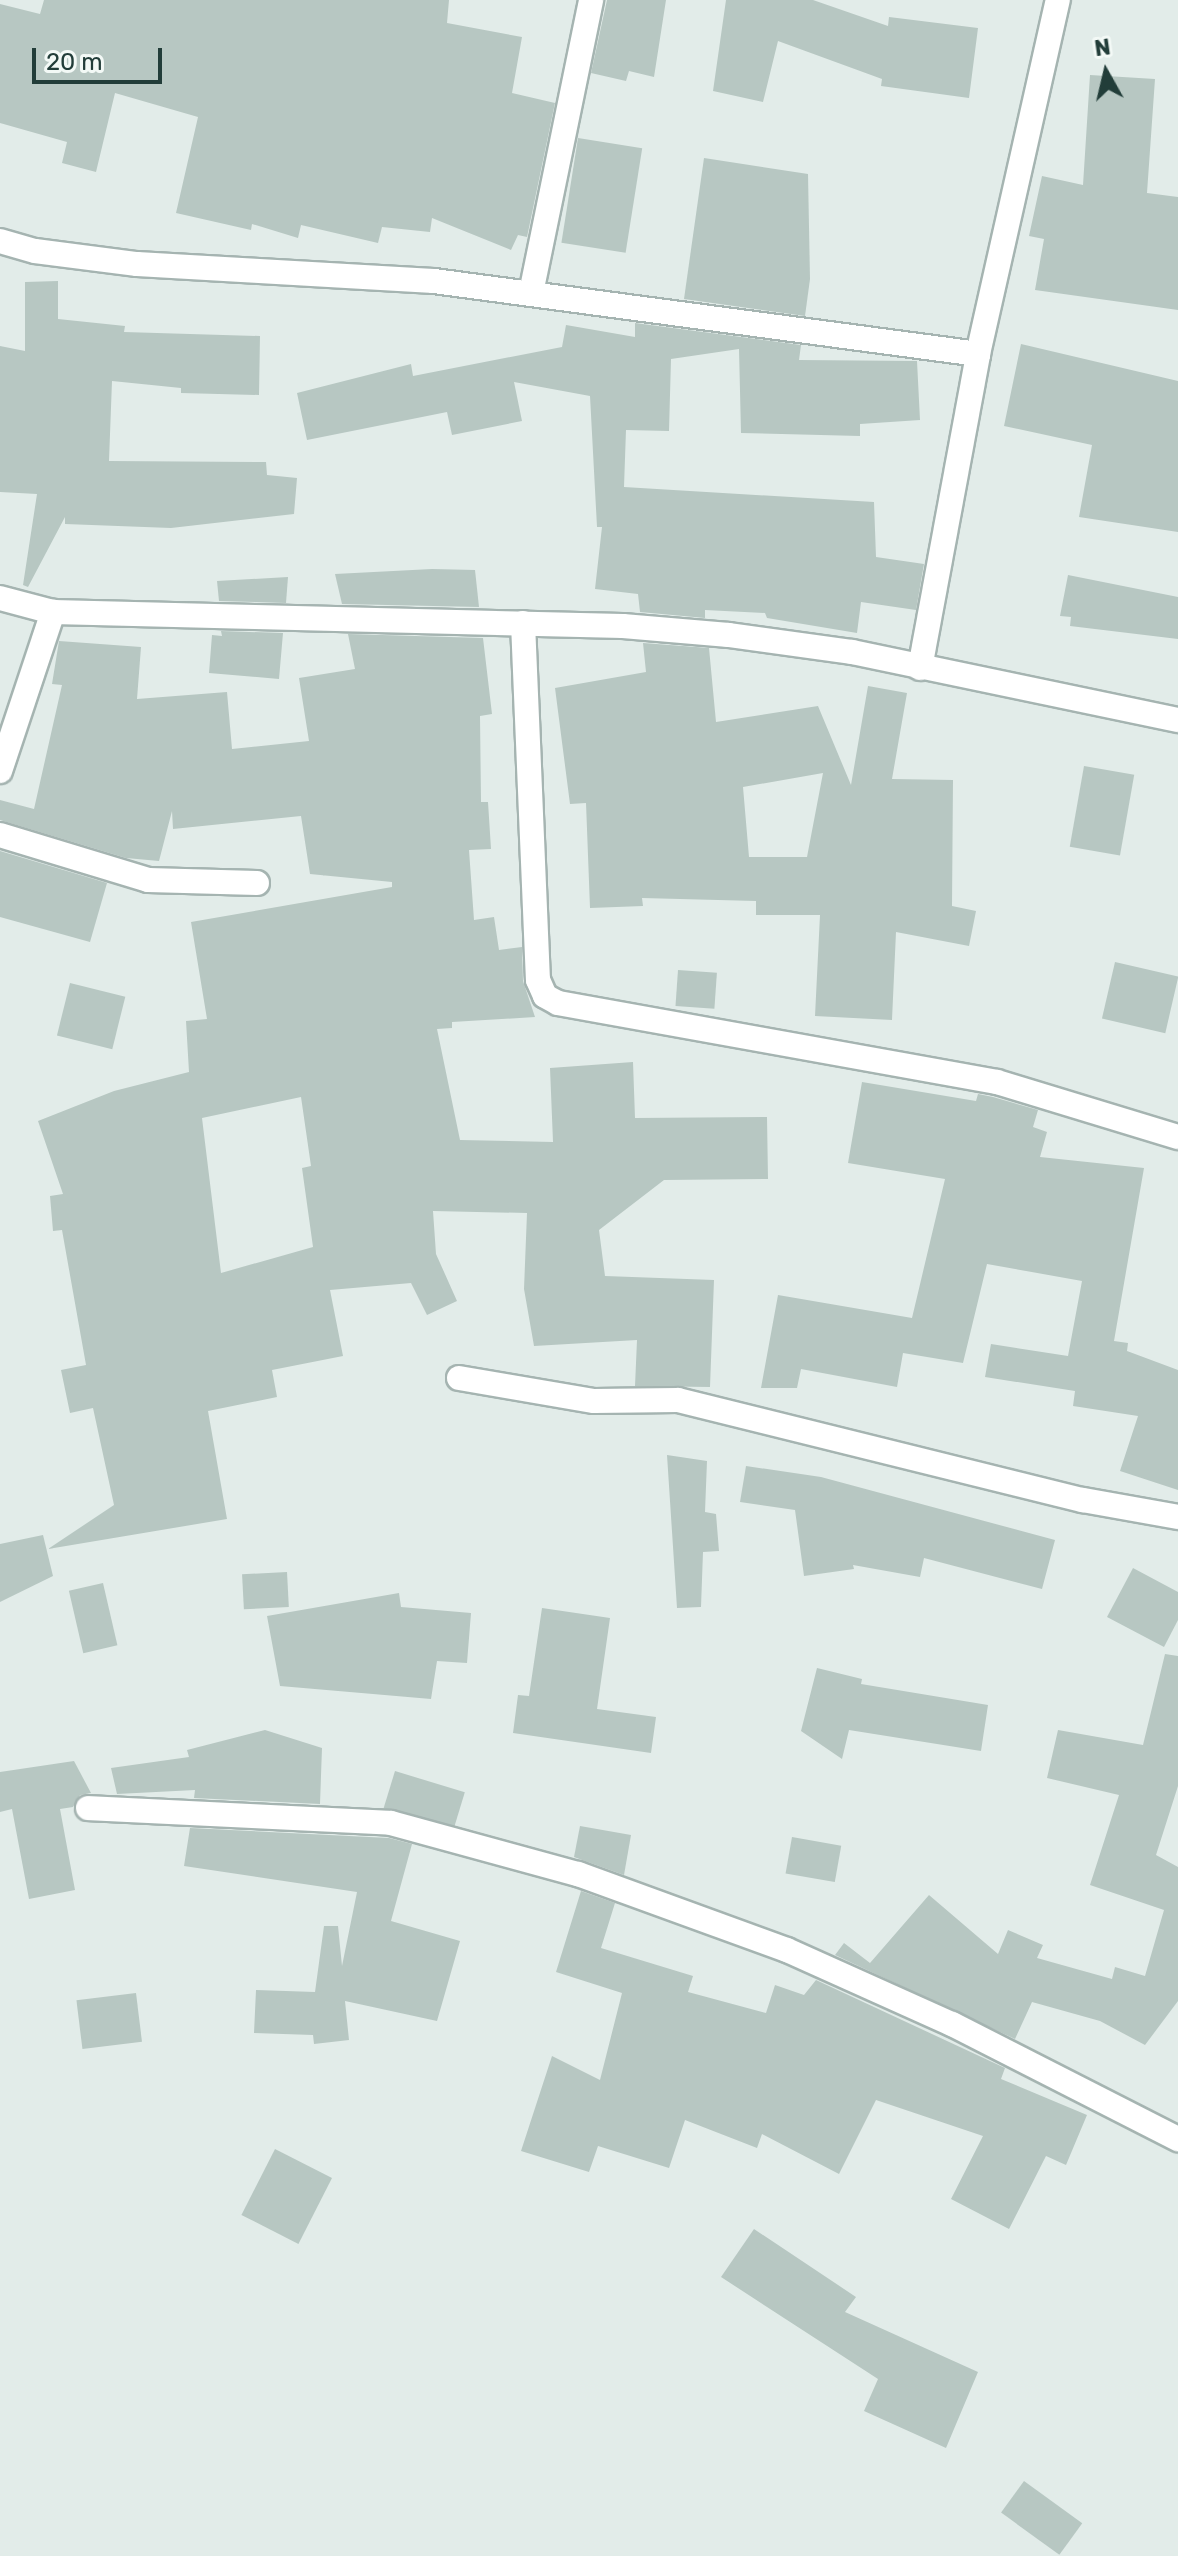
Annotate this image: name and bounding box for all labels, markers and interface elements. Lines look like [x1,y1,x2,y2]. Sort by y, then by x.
scale bar [36,32,166,82]
north arrow [1066,32,1146,112]
text: N [1093,33,1112,62]
text: 20 m [46,48,103,76]

